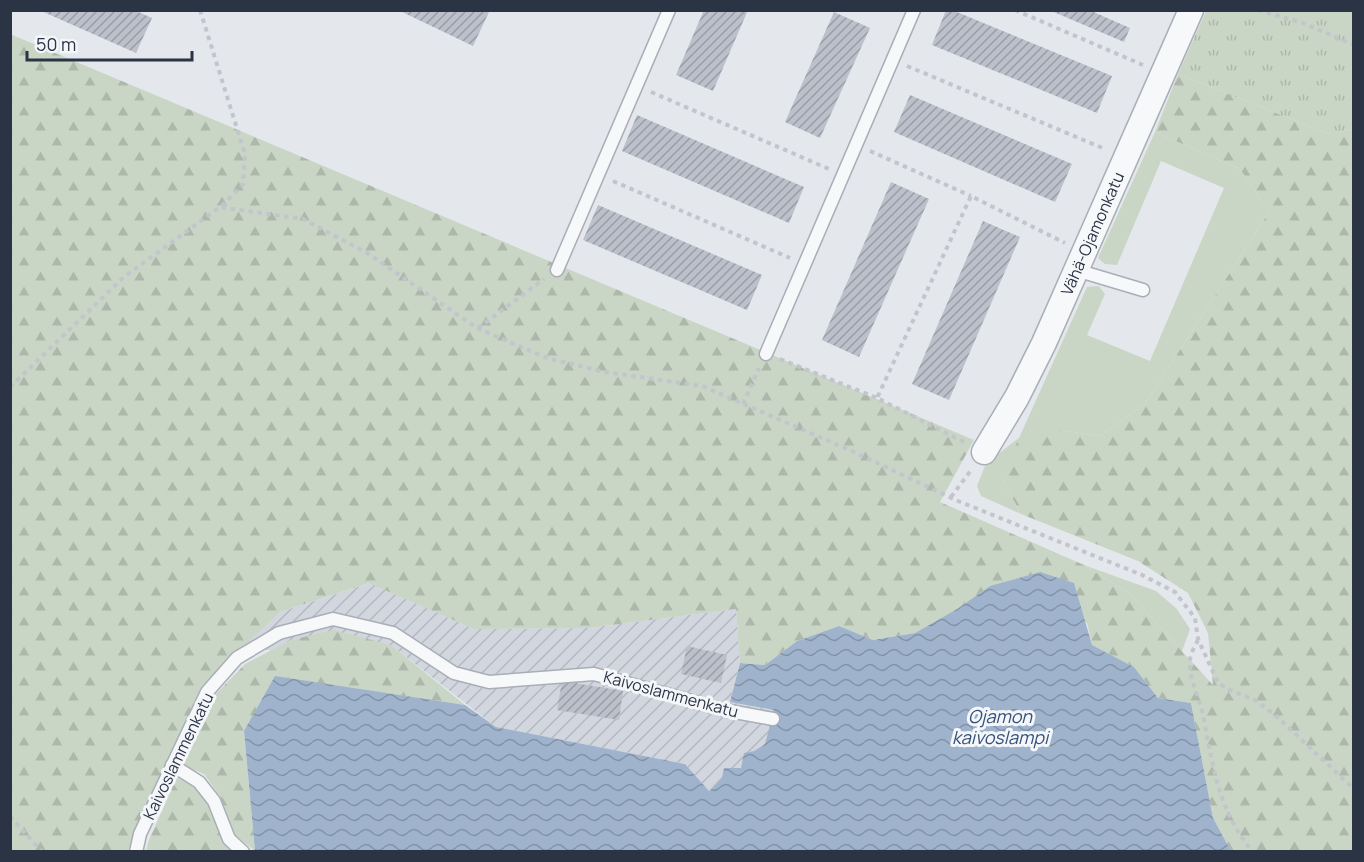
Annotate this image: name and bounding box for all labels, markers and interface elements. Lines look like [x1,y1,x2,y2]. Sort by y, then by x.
scale bar [27,24,192,62]
text: 50 m [36,32,76,56]
street label: Vähä-Ojamonkatu [1055,169,1129,299]
street label: Kaivoslammenkatu [601,665,741,723]
street label: Kaivoslammenkatu [138,689,218,823]
water label: Ojamon kaivoslampi [952,704,1051,749]

